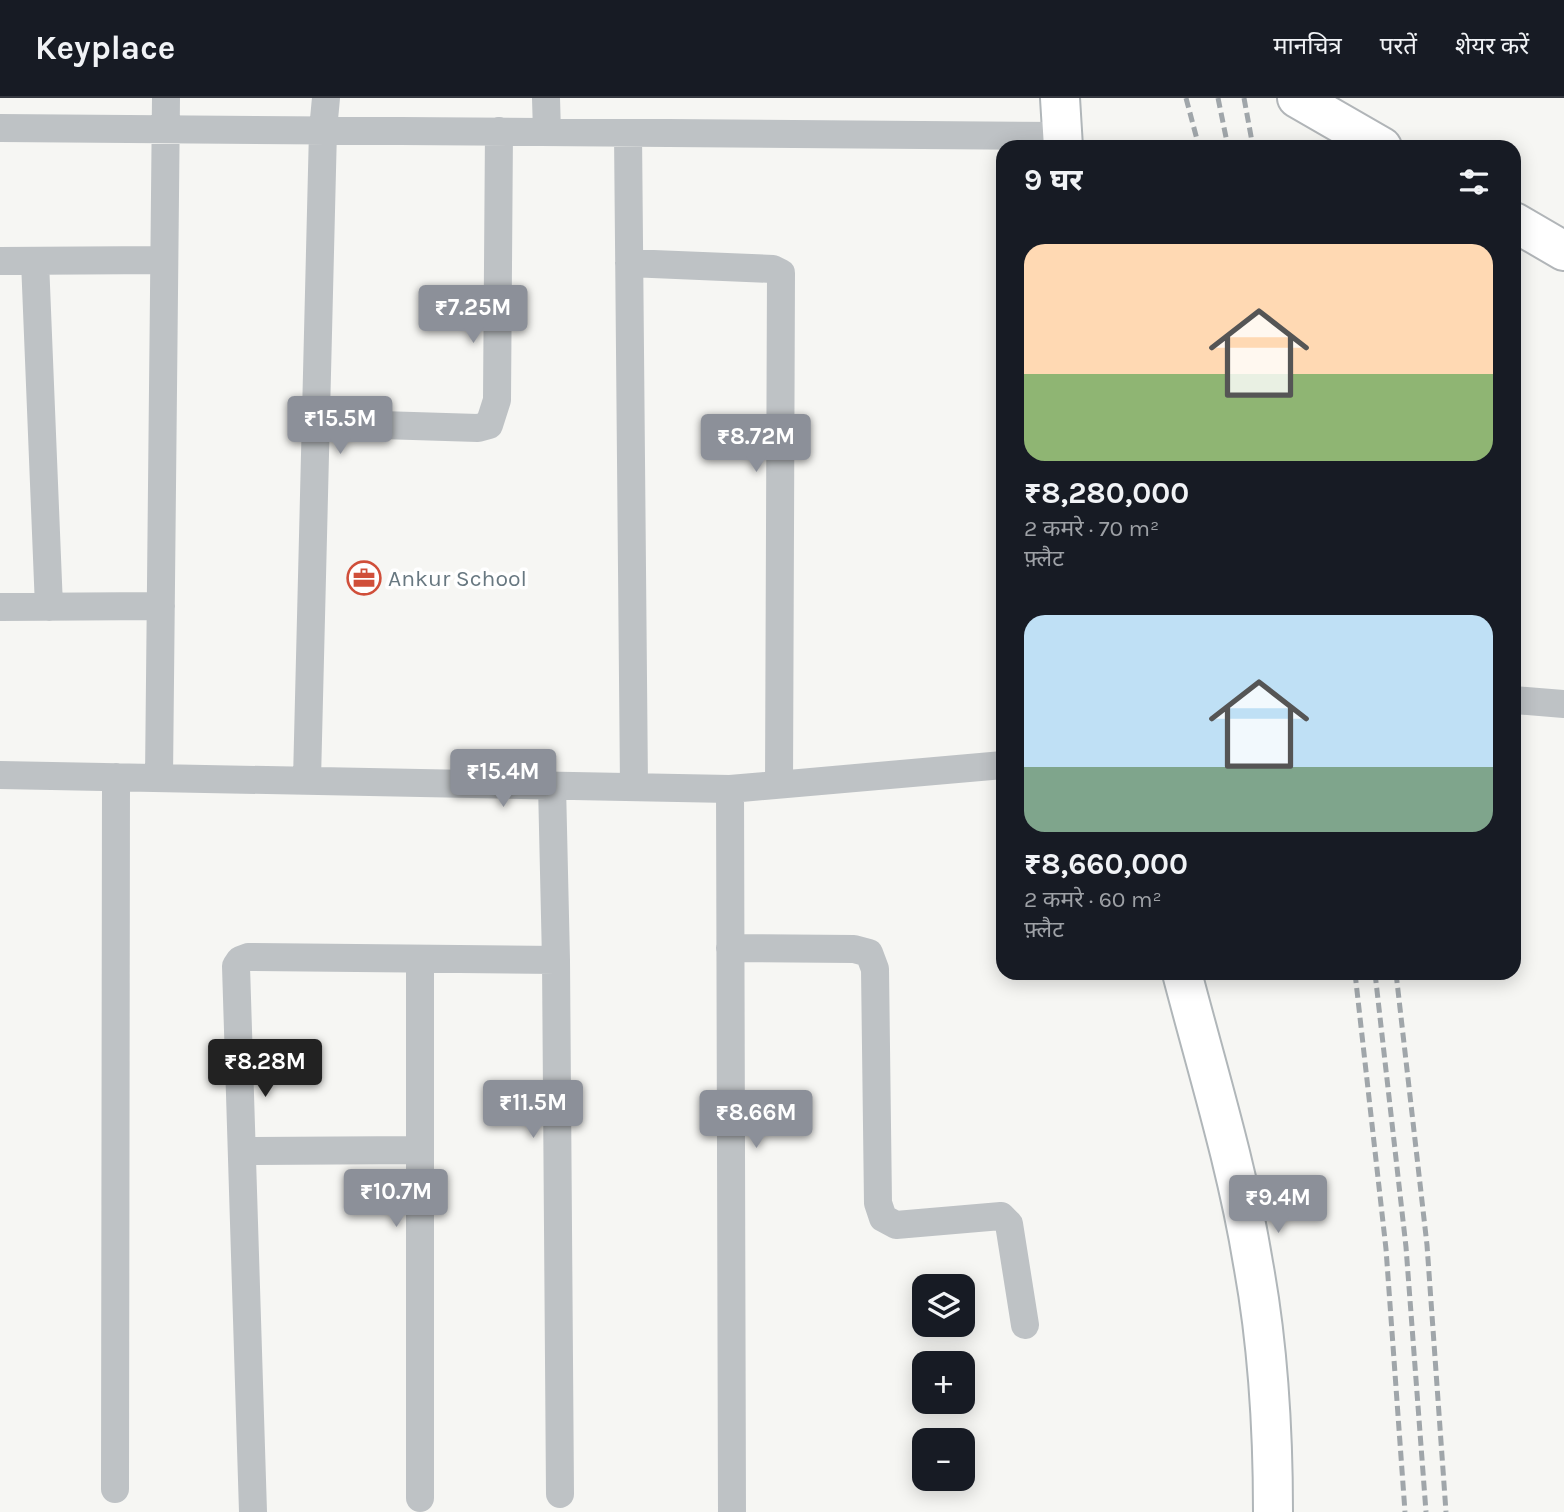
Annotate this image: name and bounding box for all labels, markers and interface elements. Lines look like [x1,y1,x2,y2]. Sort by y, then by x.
text: Keyplace [35,29,175,67]
text: मानचित्र [1273,32,1342,60]
text: परतें [1380,32,1417,60]
text: शेयर करें [1455,32,1529,60]
text: 9 घर [1024,162,1083,198]
icon: filters [1455,163,1493,201]
pin: ₹7.25M [416,286,530,345]
icon: home [1196,290,1322,416]
text: ₹7.25M [435,294,511,321]
pin: ₹15.5M [283,396,397,456]
text: ₹15.5M [303,405,377,432]
pin: ₹8.72M [699,414,813,474]
text: ₹8.72M [717,423,795,450]
text: ₹8,280,000 [1024,475,1189,511]
text: 2 कमरे · 70 m² [1024,515,1159,542]
text: फ़्लैट [1024,545,1064,572]
office icon: Ankur School [345,559,383,597]
place label: Ankur School [388,565,527,592]
icon: home [1196,661,1322,787]
pin: ₹15.4M [446,750,560,809]
text: ₹15.4M [466,758,540,785]
text: ₹8,660,000 [1024,846,1188,882]
text: 2 कमरे · 60 m² [1024,886,1162,913]
text: फ़्लैट [1024,916,1064,943]
pin: ₹8.28M [208,1040,322,1099]
text: ₹8.28M [224,1048,306,1075]
pin: ₹11.5M [476,1080,590,1140]
text: ₹11.5M [499,1089,567,1116]
pin: ₹8.66M [699,1090,813,1150]
text: ₹8.66M [715,1099,797,1126]
pin: ₹10.7M [339,1170,453,1229]
pin: ₹9.4M [1229,1176,1327,1235]
text: ₹10.7M [360,1178,432,1205]
text: ₹9.4M [1245,1184,1311,1211]
map controls [912,1274,975,1491]
button: layers [912,1274,975,1337]
button: + [912,1351,975,1414]
button: − [912,1428,975,1491]

